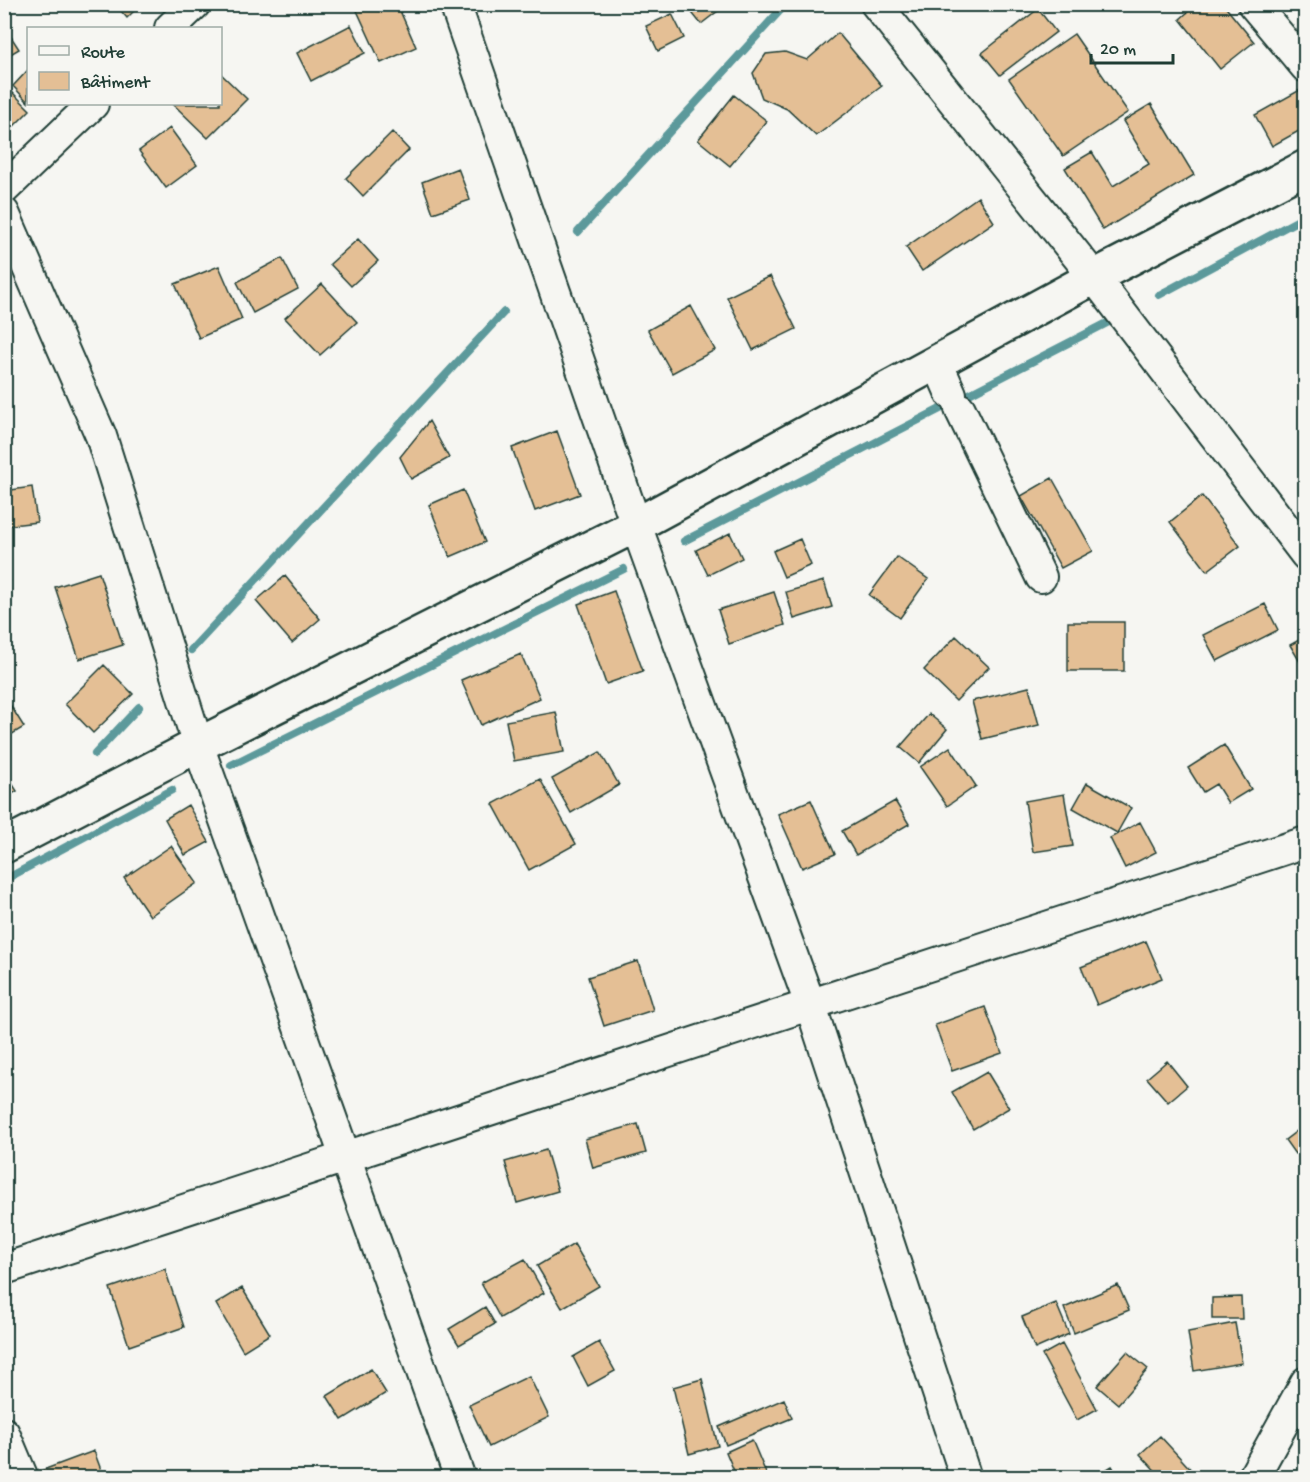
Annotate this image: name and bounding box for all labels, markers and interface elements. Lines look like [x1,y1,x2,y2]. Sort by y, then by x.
legend [27,27,222,105]
scale bar [1091,27,1174,65]
text: 20 m [1100,40,1136,61]
text: Route [81,43,126,64]
text: Bâtiment [80,73,151,94]

